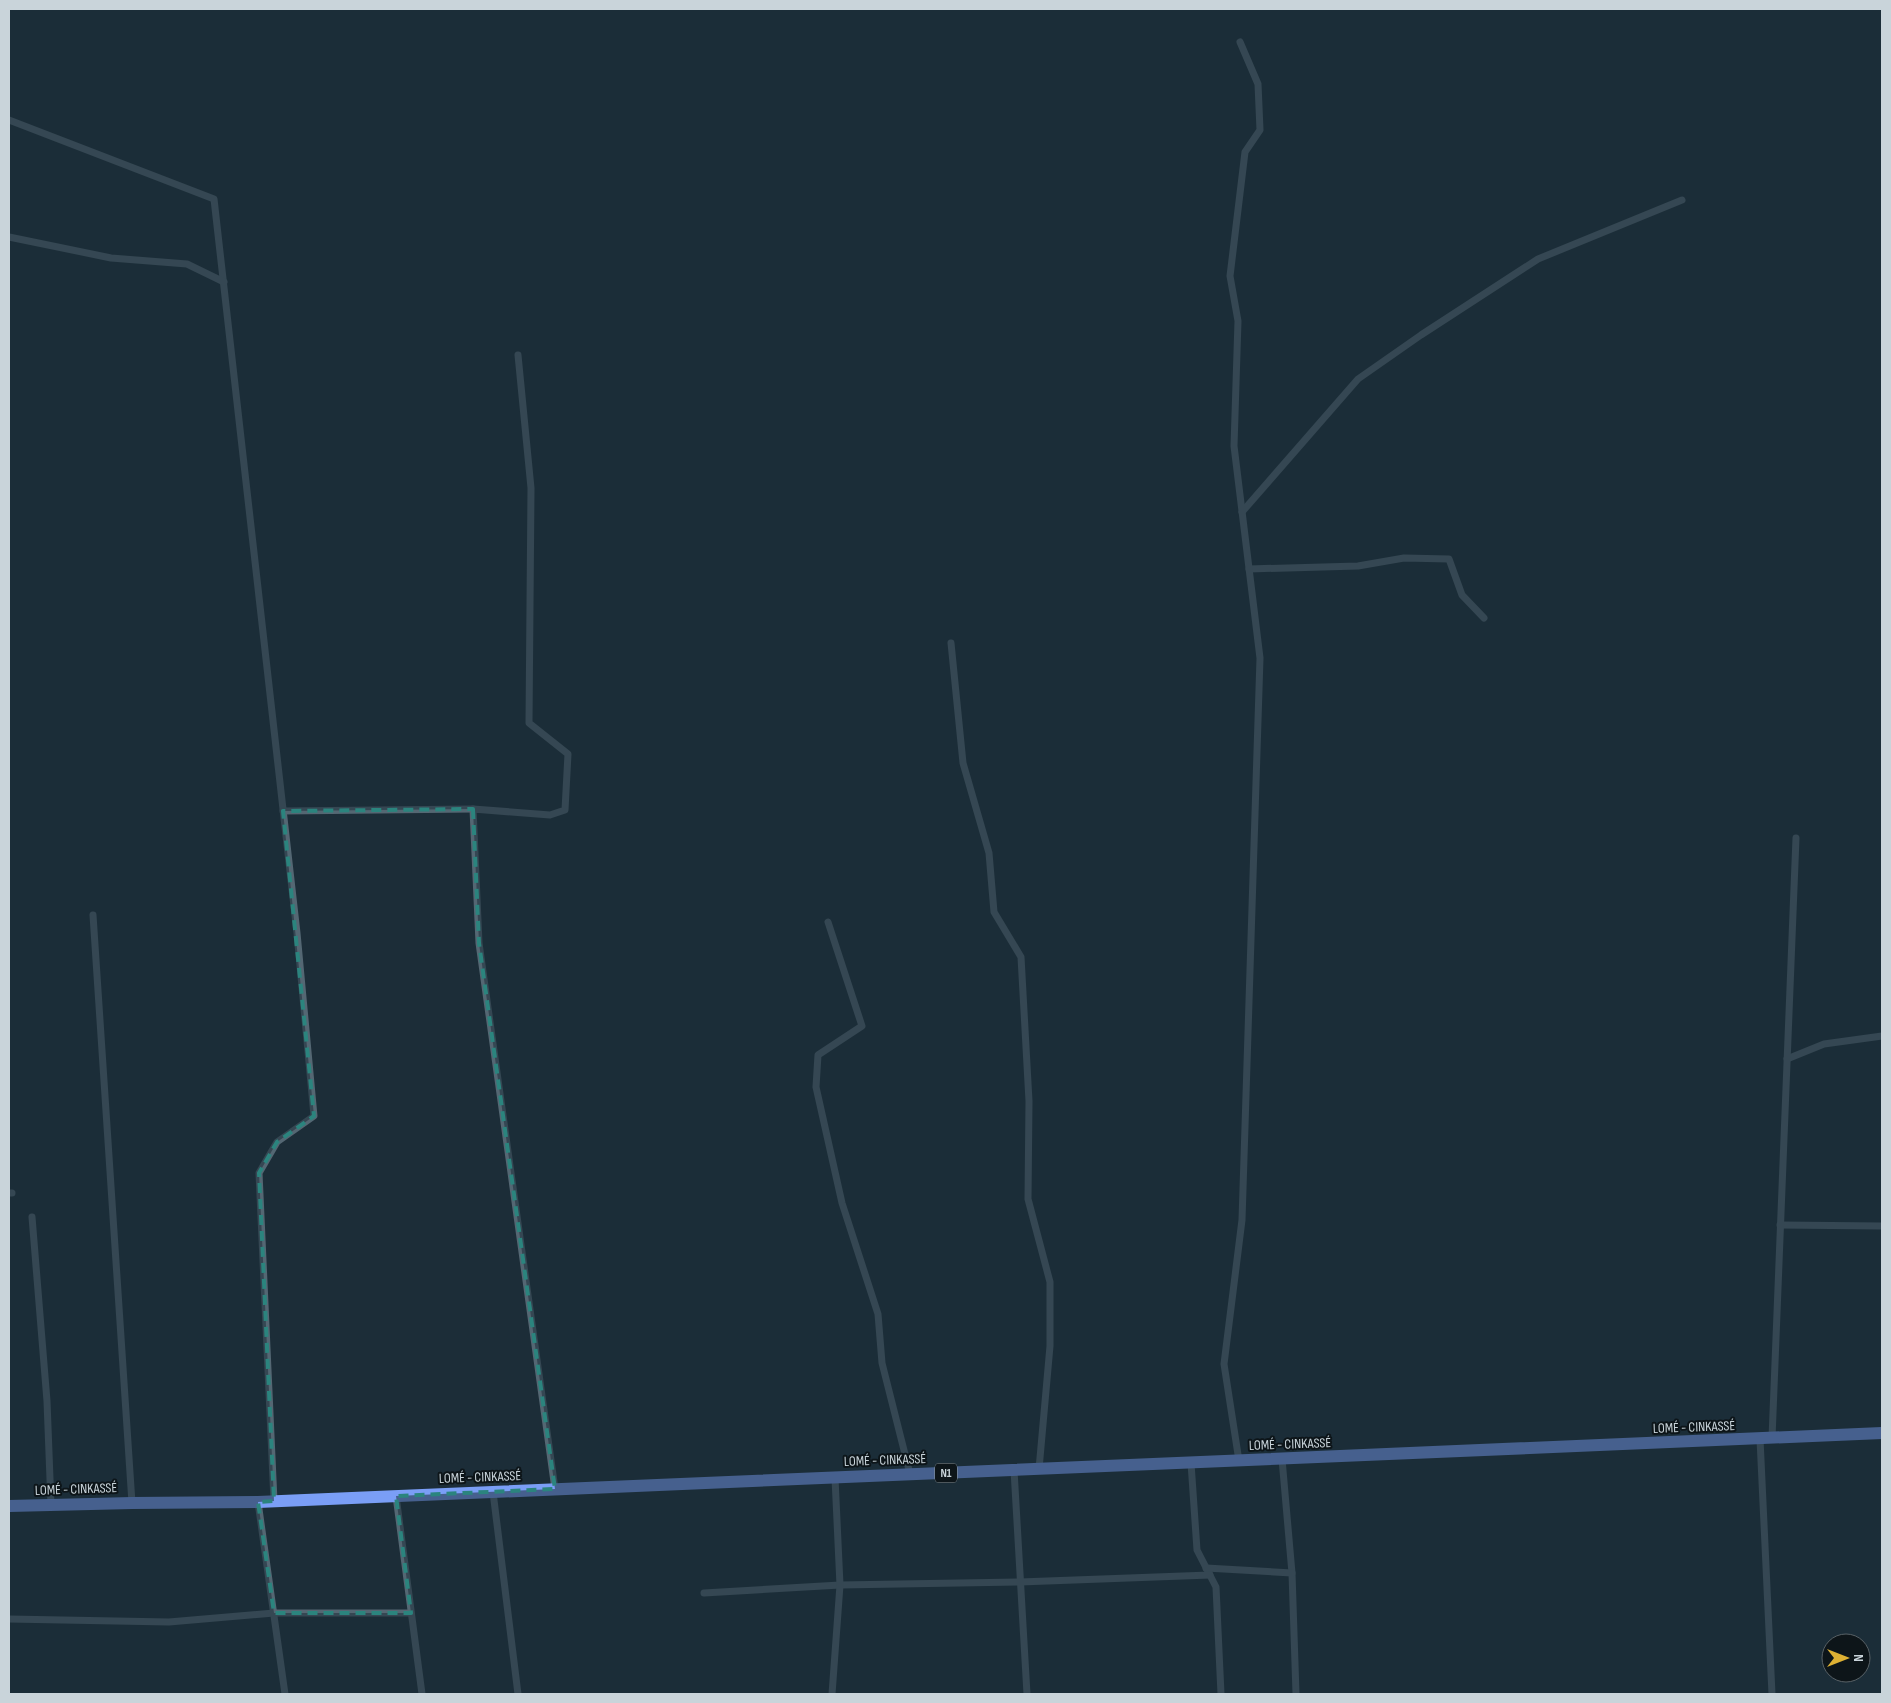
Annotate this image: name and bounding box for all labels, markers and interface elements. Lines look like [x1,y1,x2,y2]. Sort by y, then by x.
street label: LOMÉ - CINKASSÉ [1653,1417,1736,1437]
street label: LOMÉ - CINKASSÉ [1249,1434,1332,1454]
street label: LOMÉ - CINKASSÉ [844,1450,927,1470]
road number: N1 [935,1464,957,1482]
street label: LOMÉ - CINKASSÉ [439,1467,522,1487]
street label: LOMÉ - CINKASSÉ [35,1479,118,1499]
north arrow [1821,1633,1871,1683]
text: N [1850,1654,1867,1662]

